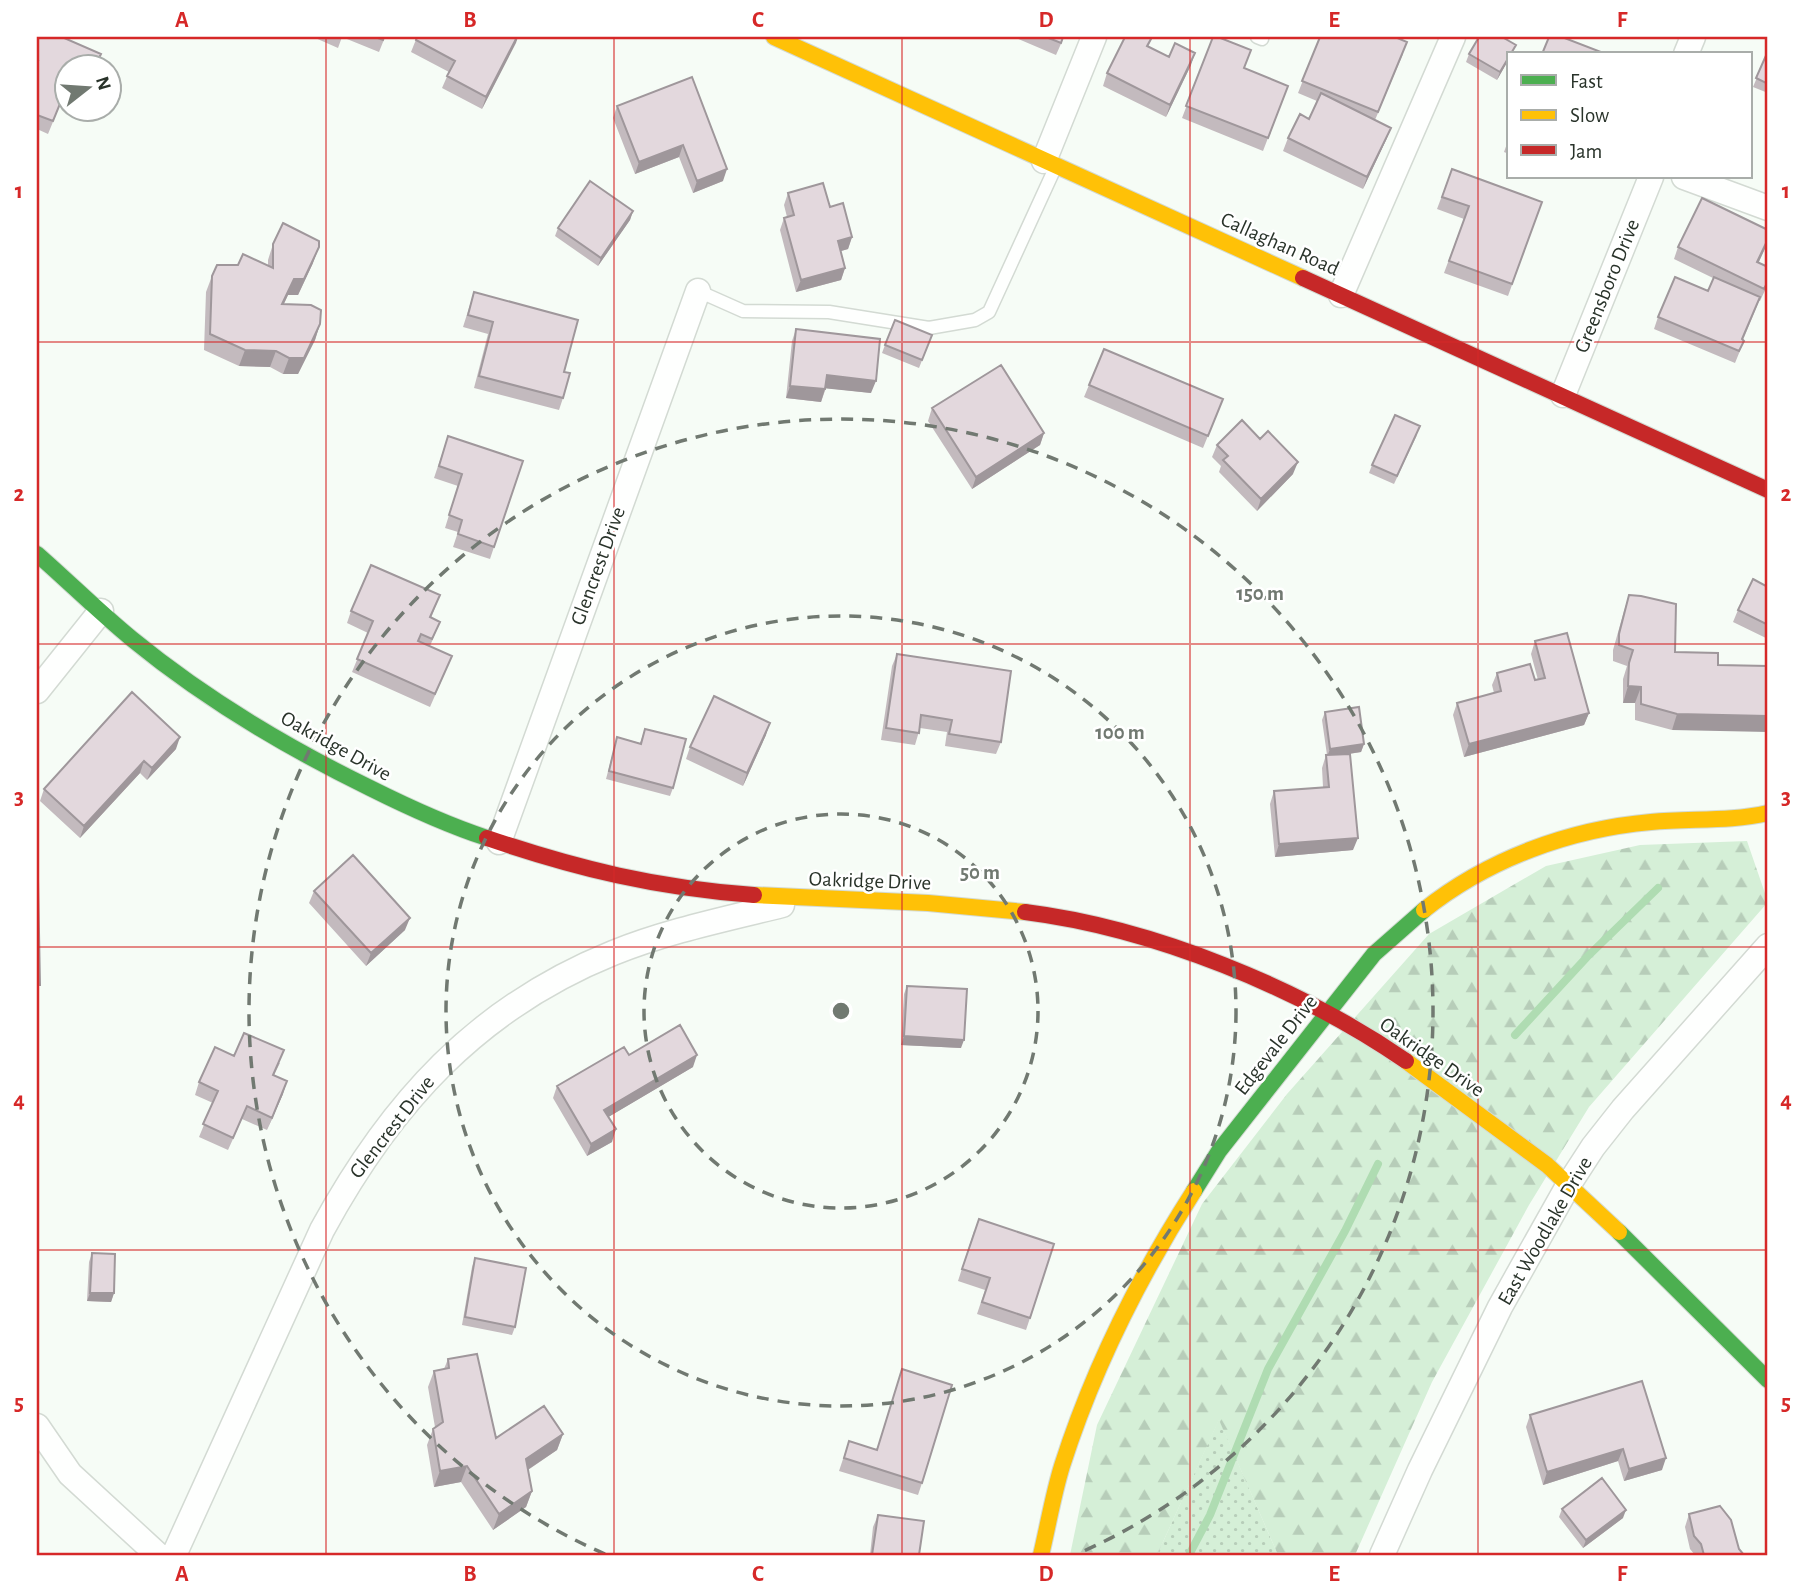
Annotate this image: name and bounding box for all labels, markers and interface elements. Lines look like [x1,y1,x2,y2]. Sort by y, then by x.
text: A [175,9,189,32]
text: B [463,9,477,32]
text: C [752,9,764,32]
text: D [1038,9,1054,32]
text: E [1328,9,1340,32]
text: F [1617,9,1628,32]
north arrow [52,52,122,122]
legend [1507,52,1752,178]
text: Fast [1570,71,1603,92]
text: N [92,74,114,93]
text: Slow [1570,105,1609,126]
text: Jam [1570,141,1602,162]
text: 1 [15,180,23,203]
text: 1 [1782,180,1790,203]
street label: Callaghan Road [1218,208,1343,280]
street label: Greensboro Drive [1571,216,1643,356]
text: 2 [14,483,25,506]
text: 2 [1781,483,1792,506]
street label: Glencrest Drive [567,504,629,628]
text: 150 m [1236,583,1284,604]
street label: Oakridge Drive [277,707,395,785]
text: 100 m [1095,722,1145,743]
text: 3 [14,786,24,809]
text: 3 [1781,786,1791,809]
text: 50 m [960,862,1000,883]
street label: Oakridge Drive [808,868,932,894]
street label: Edgevale Drive [1231,991,1321,1099]
centre of rings [829,999,853,1023]
street label: Oakridge Drive [1376,1013,1488,1101]
street label: Glencrest Drive [346,1072,438,1182]
text: 4 [13,1089,25,1112]
text: 4 [1780,1089,1792,1112]
street label: East Woodlake Drive [1494,1153,1596,1309]
text: 5 [14,1392,24,1415]
text: 5 [1781,1392,1791,1415]
text: A [175,1563,189,1586]
text: B [463,1563,477,1586]
text: C [752,1563,764,1586]
text: D [1038,1563,1054,1586]
text: E [1328,1563,1340,1586]
text: F [1617,1563,1628,1586]

